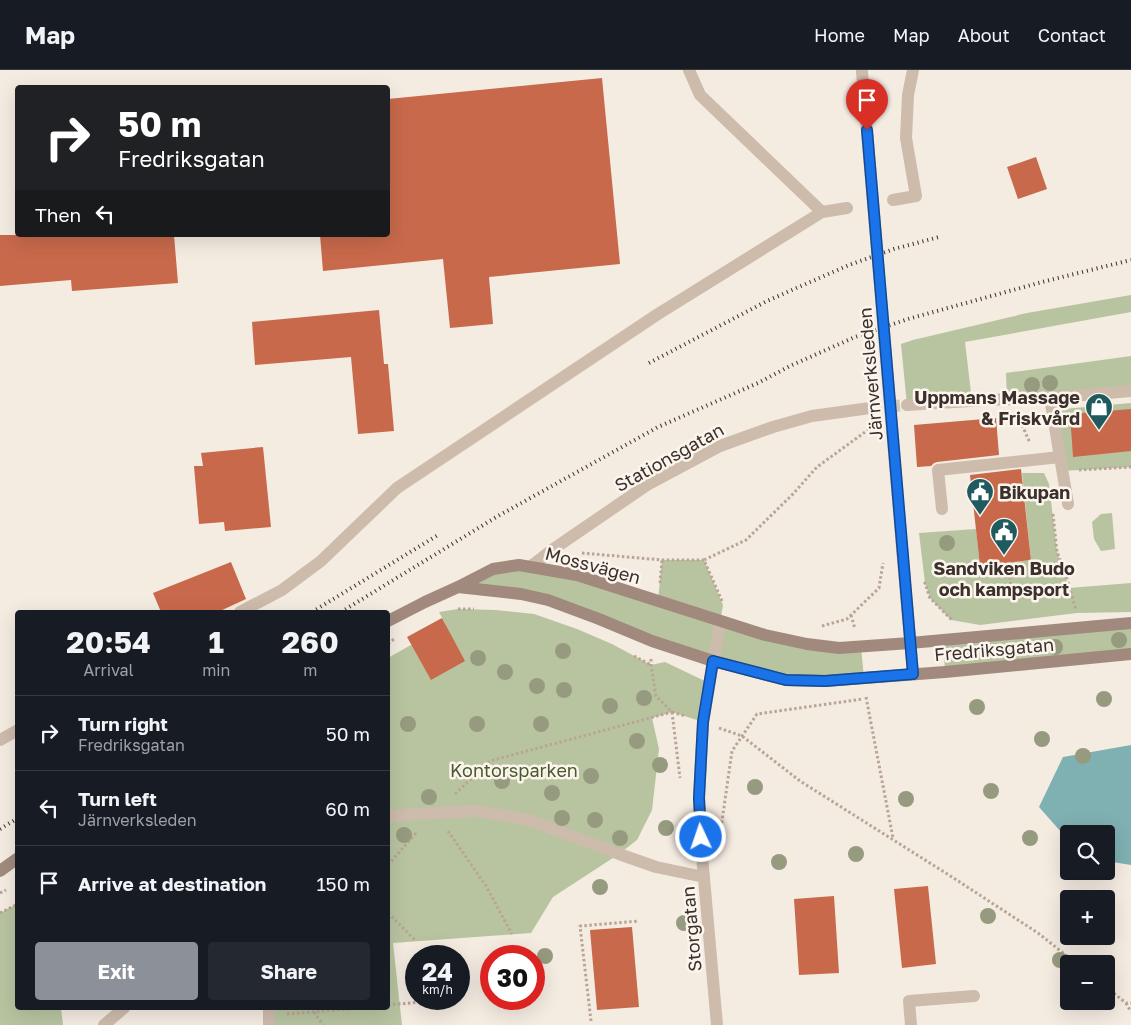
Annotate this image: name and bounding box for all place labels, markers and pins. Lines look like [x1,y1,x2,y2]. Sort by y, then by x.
pin [846,79,888,130]
place label: Uppmans Massage & Friskvård [914,386,1080,429]
shop icon: Uppmans Massage & Friskvård [1084,392,1114,431]
public building icon: Bikupan [965,477,995,516]
place label: Bikupan [999,481,1070,503]
public building icon: Sandviken Budo och kampsport [989,517,1019,556]
place label: Sandviken Budo och kampsport [933,557,1075,600]

